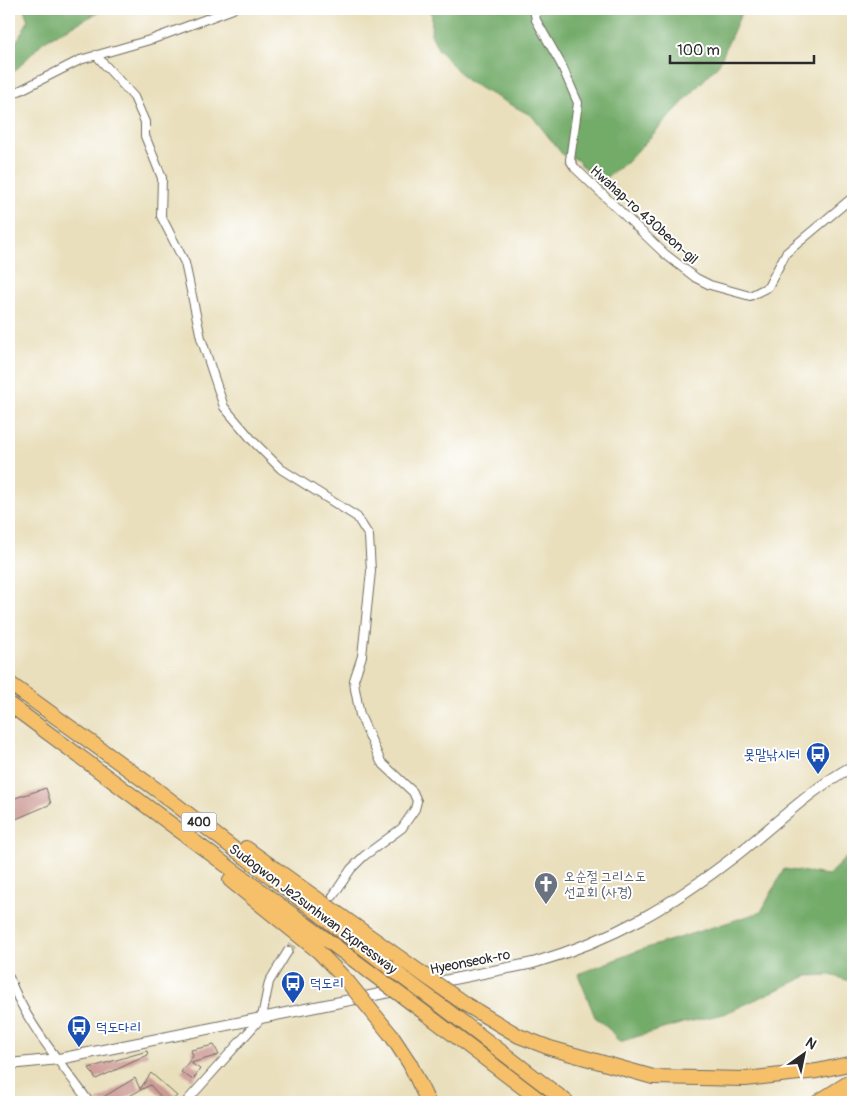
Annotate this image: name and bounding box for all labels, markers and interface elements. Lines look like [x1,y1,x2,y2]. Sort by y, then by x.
scale bar [670,32,813,64]
text: 100 m [677,41,720,60]
street label: Hwahap-ro 430beon-gil [587,162,701,268]
bus stop icon: 못말낚시터 [805,741,831,775]
place label: 못말낚시터 [744,746,800,763]
road number: 400 [182,812,216,832]
street label: Sudogwon Je2sunhwan Expressway [226,840,400,978]
place label: 오순절 그리스도 선교회 (사경) [564,868,646,901]
church icon: 오순절 그리스도 선교회 (사경) [533,871,559,905]
street label: Hyeonseok-ro [428,946,512,978]
bus stop icon: 덕도리 [280,970,306,1004]
place label: 덕도리 [310,975,344,992]
bus stop icon: 덕도다리 [66,1014,92,1048]
place label: 덕도다리 [96,1019,141,1036]
north arrow [780,1028,830,1078]
text: N [802,1034,819,1053]

